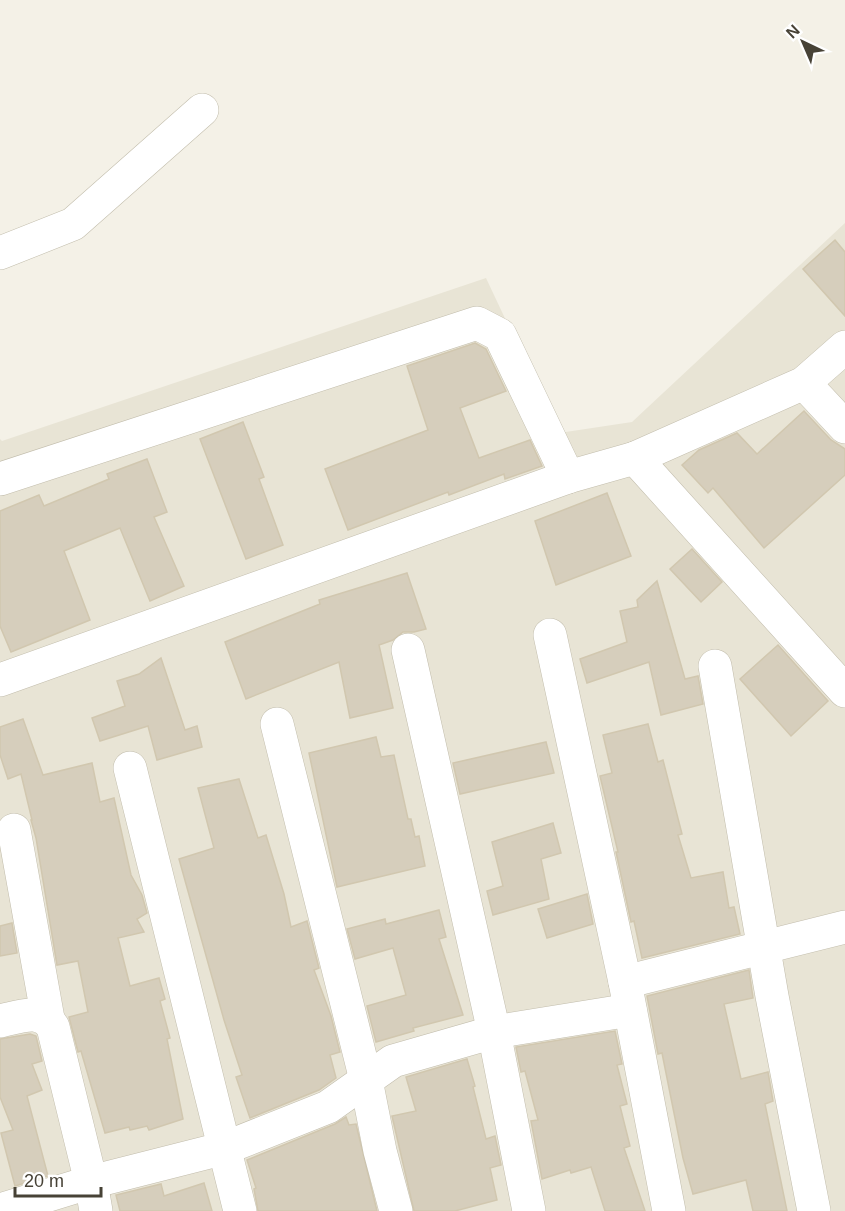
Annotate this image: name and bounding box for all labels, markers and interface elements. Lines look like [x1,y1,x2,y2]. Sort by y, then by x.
north arrow [773,12,833,72]
text: N [783,21,803,42]
scale bar [15,1160,100,1198]
text: 20 m [24,1171,64,1191]

